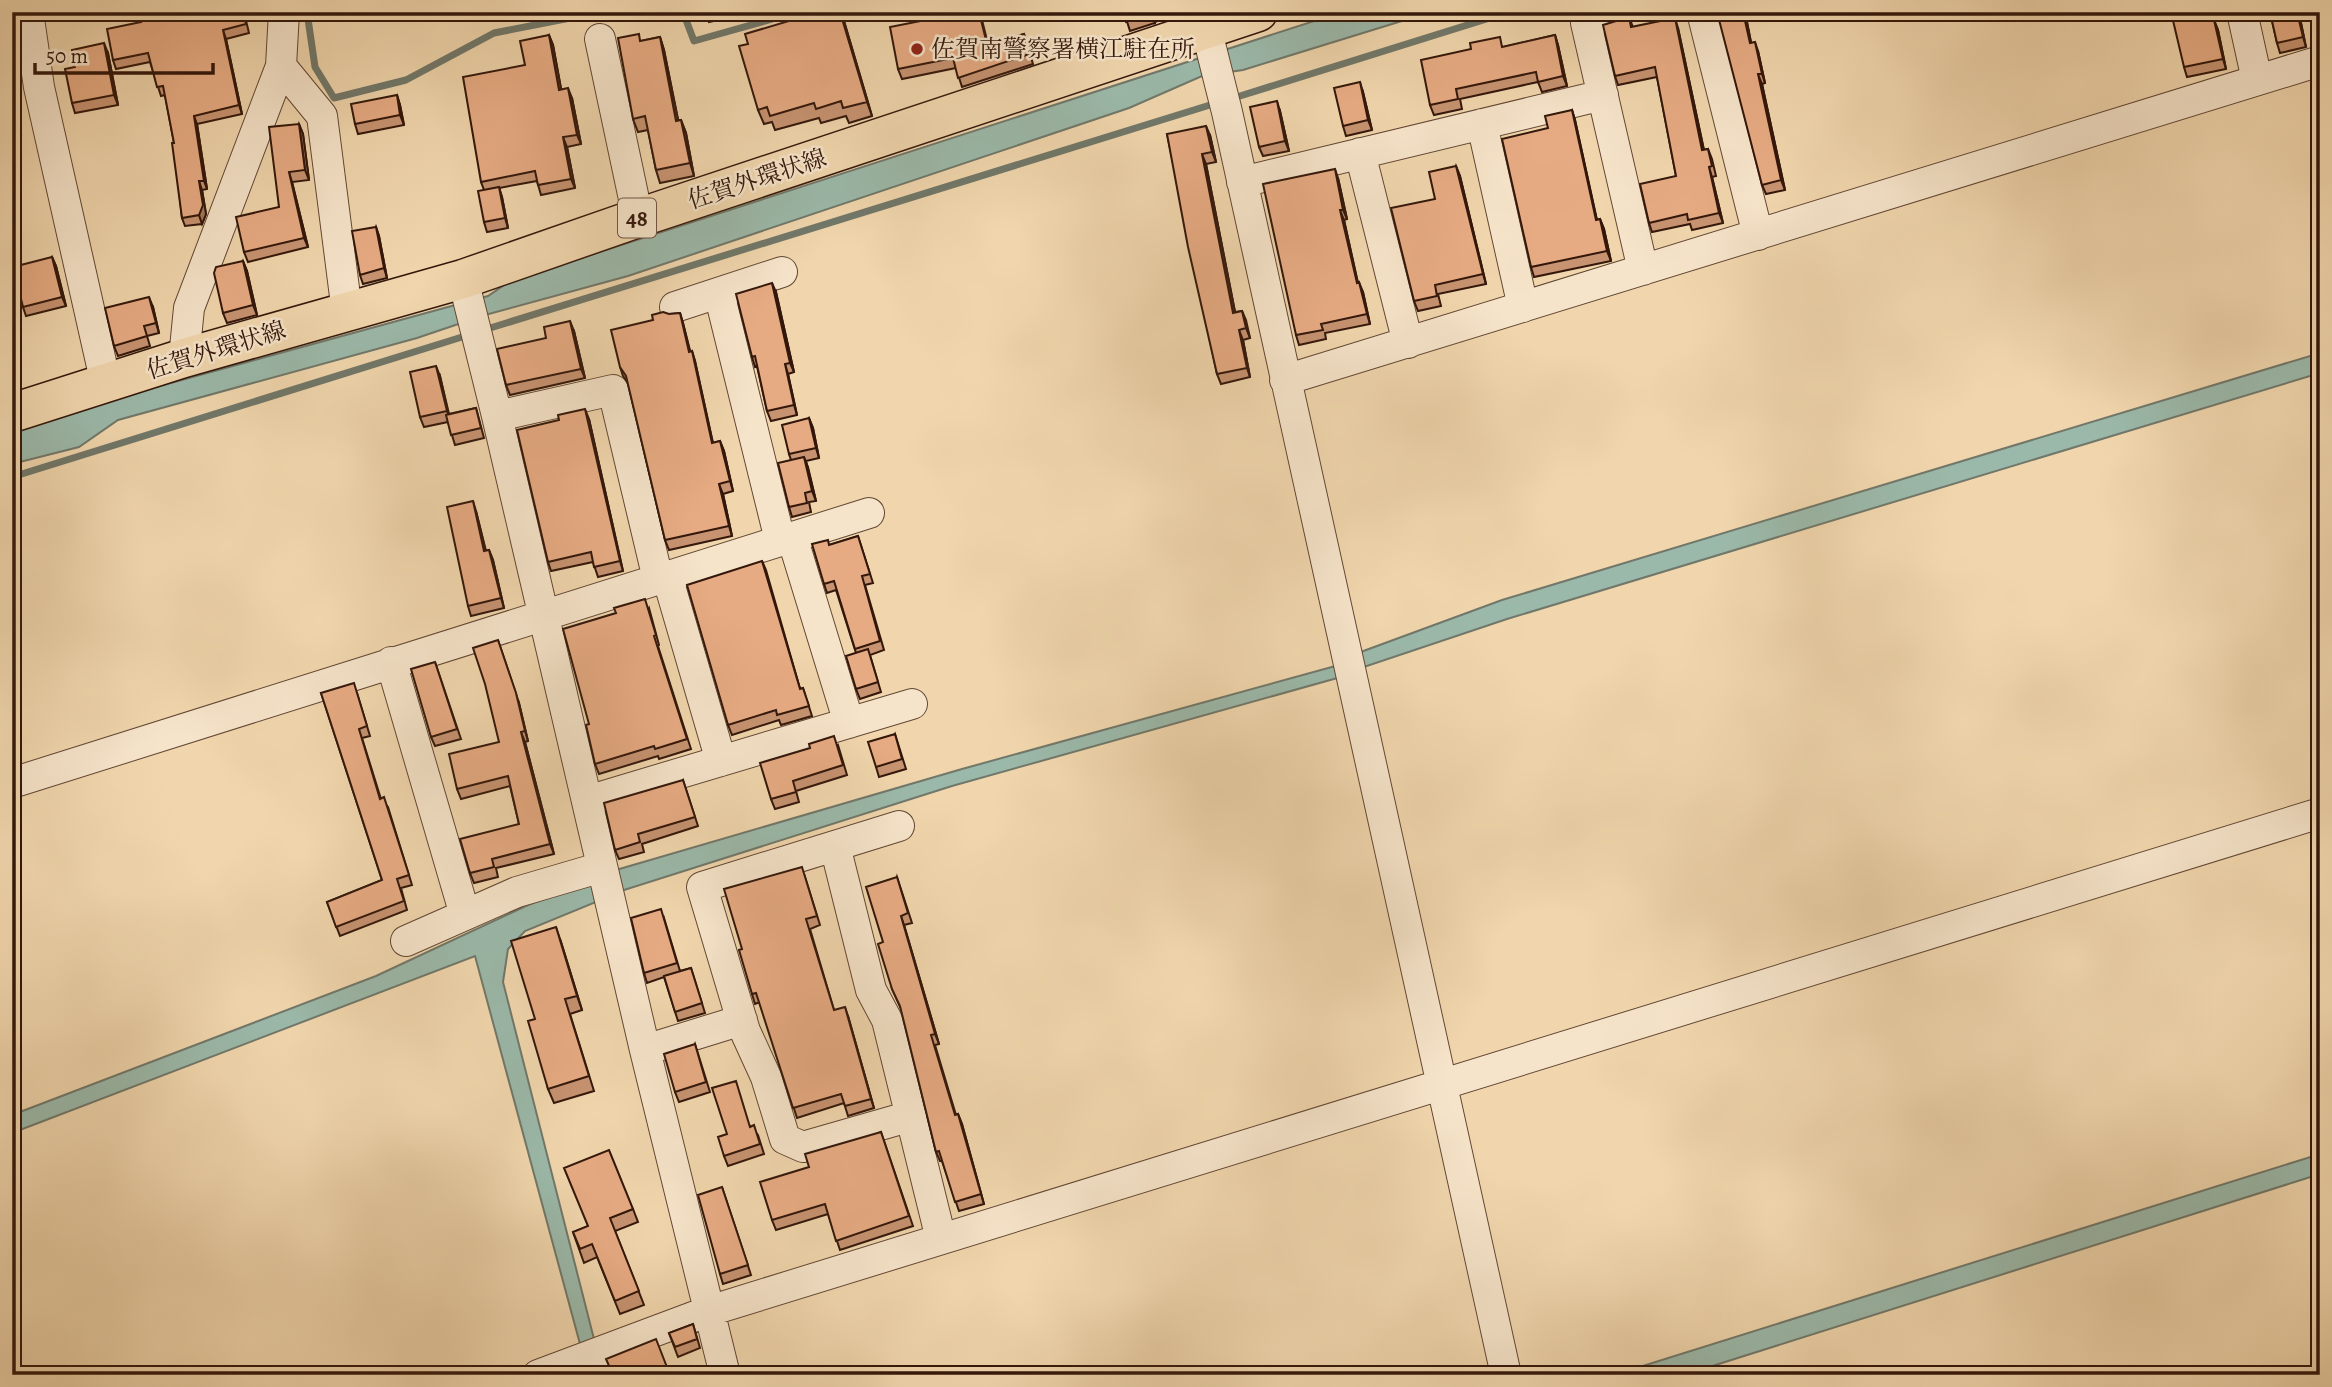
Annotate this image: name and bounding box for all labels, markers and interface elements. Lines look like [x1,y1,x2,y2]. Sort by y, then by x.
scale bar [35,32,214,76]
place label: 佐賀南警察署横江駐在所 [931,33,1195,65]
marker: 佐賀南警察署横江駐在所 [909,41,925,57]
text: 50 m [46,42,88,70]
street label: 佐賀外環状線 [684,142,830,216]
road number: 48 [618,198,656,238]
street label: 佐賀外環状線 [142,314,290,386]

